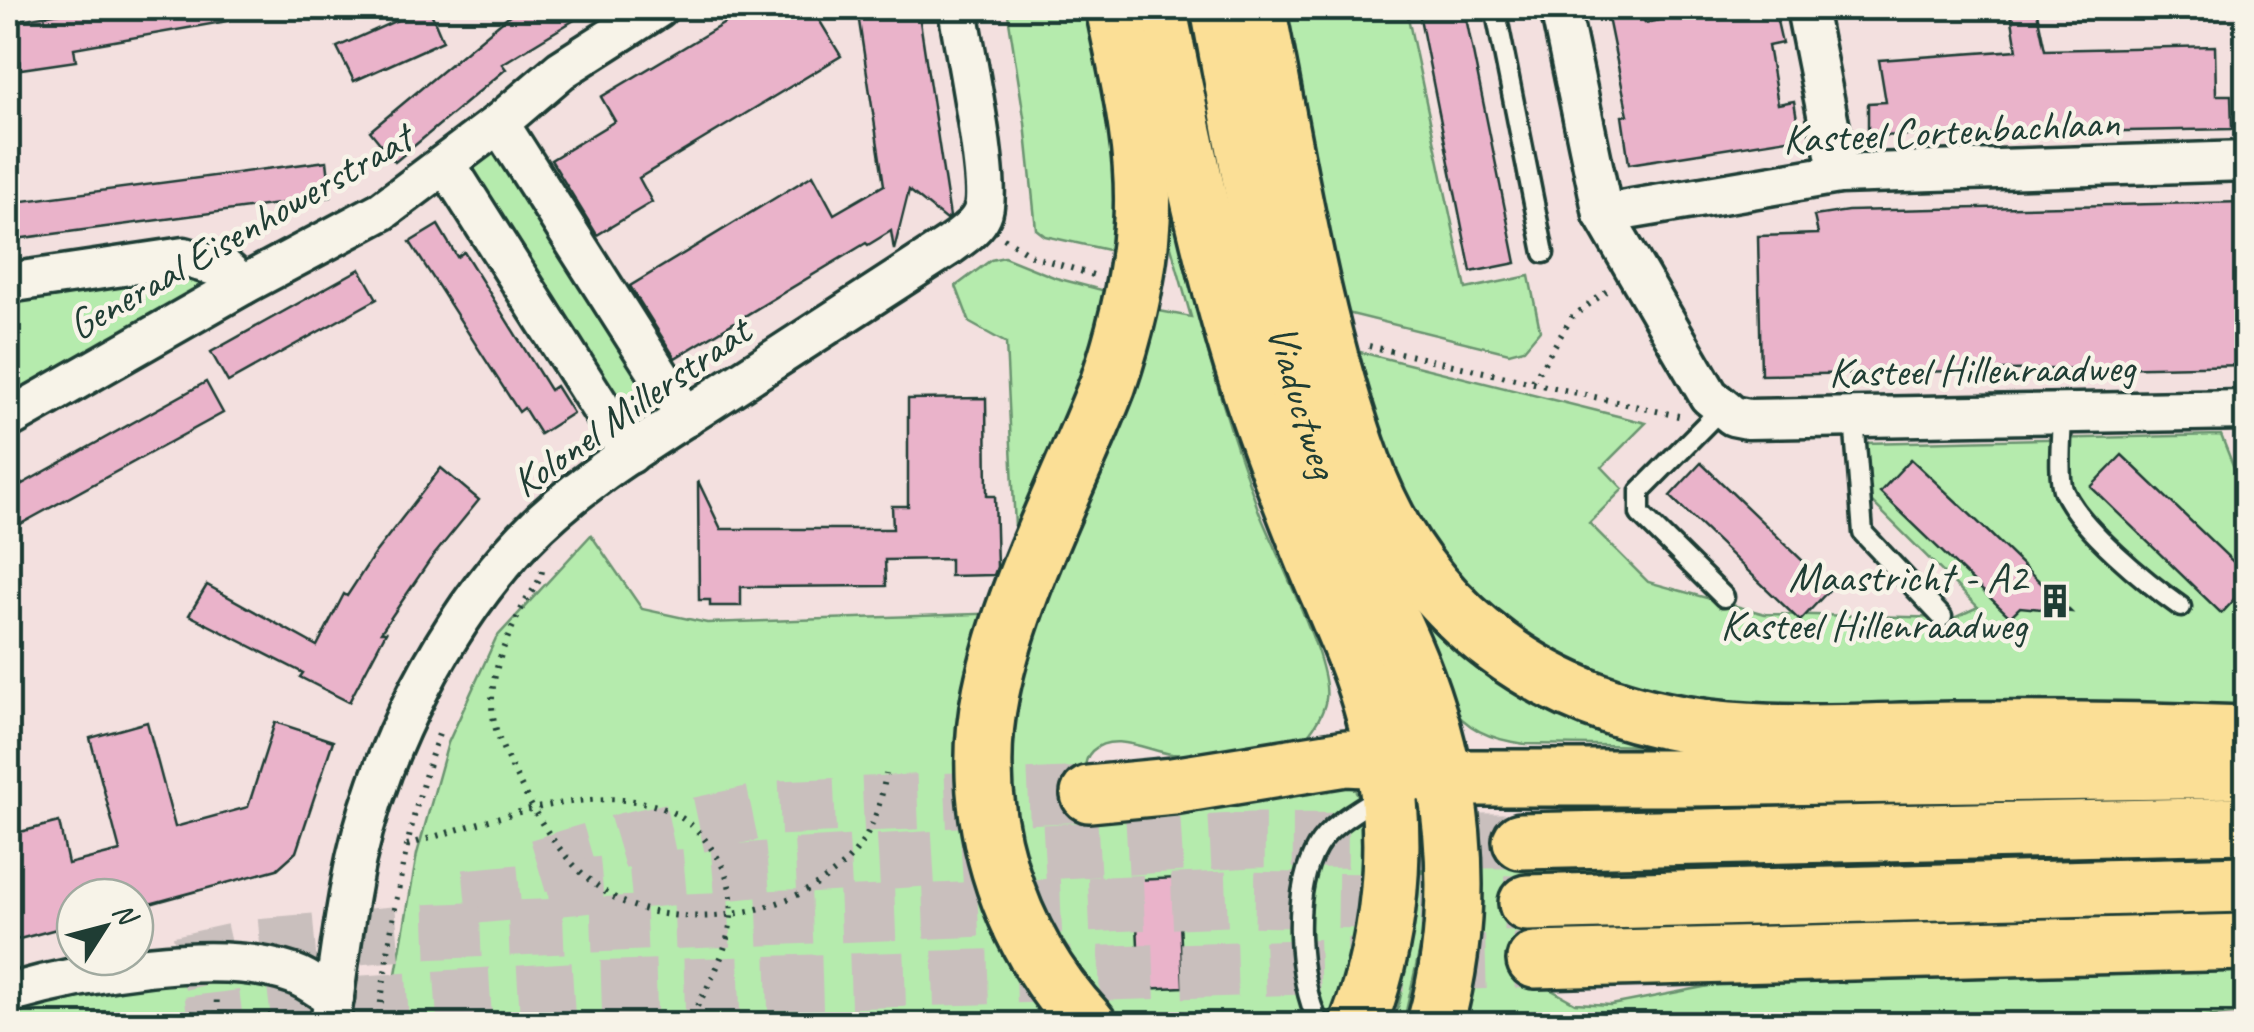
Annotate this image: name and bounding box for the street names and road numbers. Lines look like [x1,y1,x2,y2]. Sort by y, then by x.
street label: Kasteel Cortenbachlaan [1781,96,2122,166]
street label: Generaal Eisenhowerstraat [59,109,426,352]
street label: Kolonel Millerstraat [501,303,764,509]
street label: Viaductweg [1256,319,1352,488]
street label: Kasteel Hillenraadweg [1828,341,2138,399]

